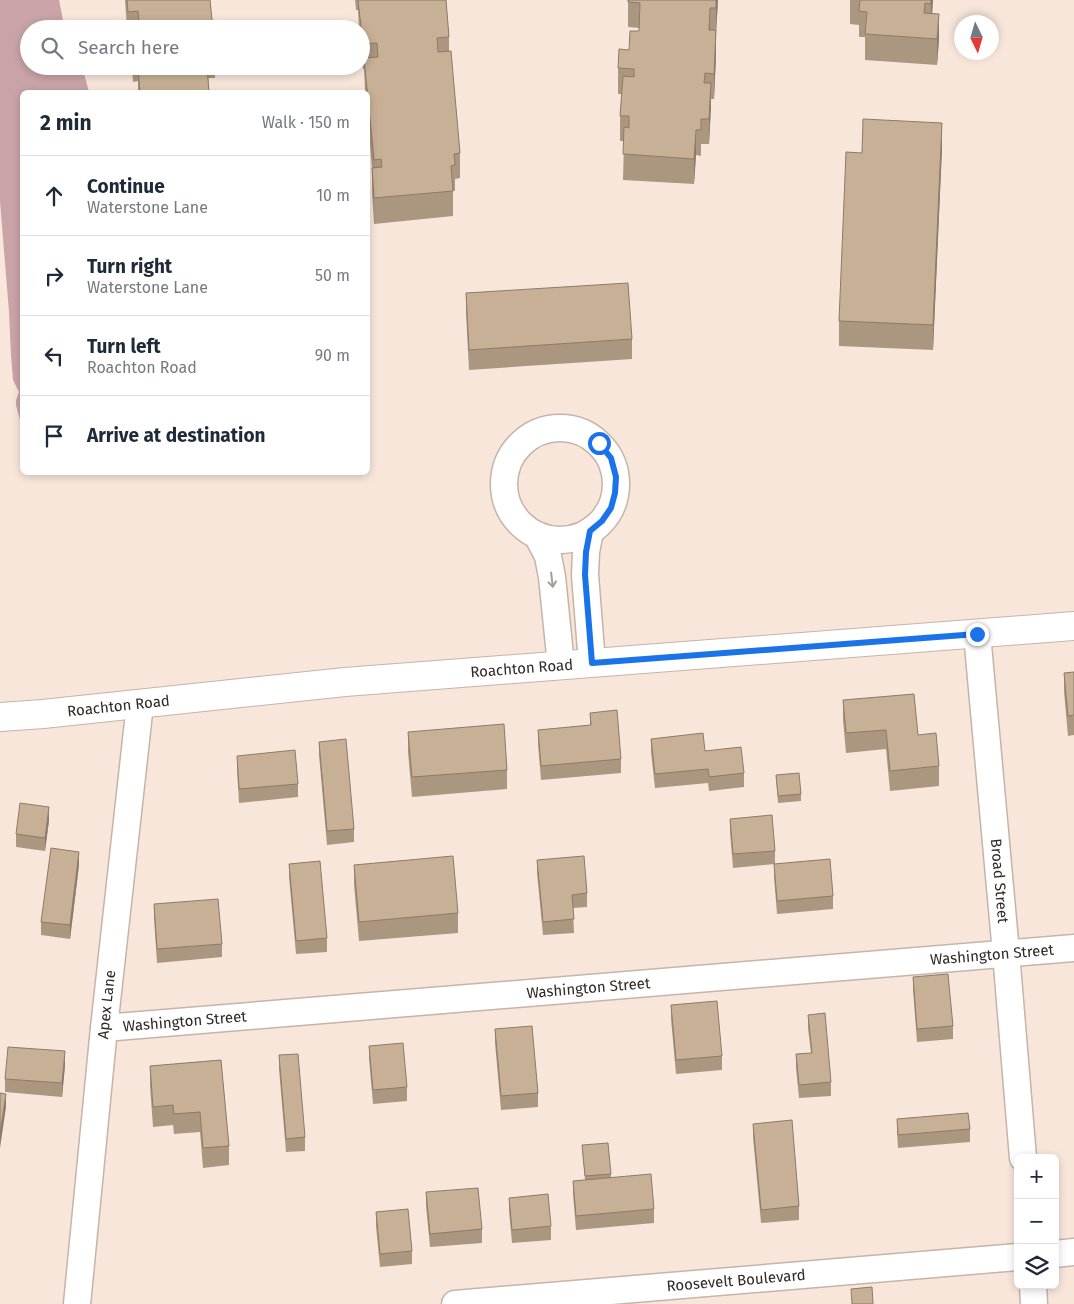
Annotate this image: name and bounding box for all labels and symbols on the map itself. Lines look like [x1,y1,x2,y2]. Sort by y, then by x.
north arrow [954,15,999,60]
route start [588,432,611,455]
one-way arrow [547,572,557,588]
route end [966,623,989,646]
street label: Roachton Road [470,656,574,681]
street label: Roachton Road [66,692,171,720]
street label: Broad Street [987,838,1012,925]
street label: Washington Street [929,941,1055,969]
street label: Apex Lane [94,969,119,1040]
street label: Washington Street [526,974,652,1002]
street label: Washington Street [122,1007,248,1035]
street label: Roosevelt Boulevard [666,1266,806,1295]

